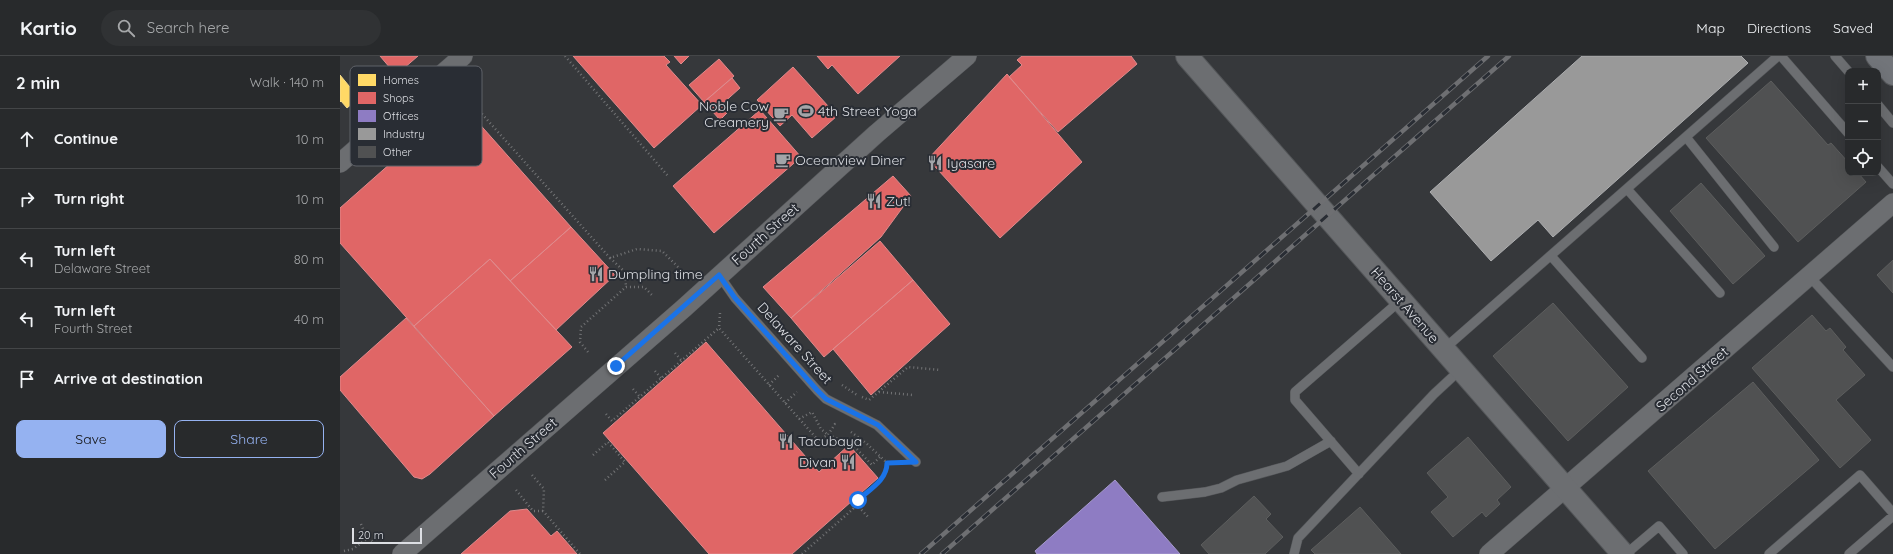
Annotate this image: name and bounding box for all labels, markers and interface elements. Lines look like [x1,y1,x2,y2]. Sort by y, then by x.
search box [101,10,381,46]
text: Kartio [20,16,77,40]
icon: search [115,17,137,39]
text: Search here [147,18,230,37]
text: Map [1696,19,1725,37]
text: Directions [1747,19,1811,37]
text: Saved [1833,19,1873,37]
legend [350,66,482,166]
map controls [1845,68,1881,176]
button: + [1845,68,1881,104]
text: 2 min [16,72,60,93]
text: Homes [383,73,419,87]
text: Walk · 140 m [249,74,324,90]
text: Shops [383,91,414,105]
place label: Noble Cow Creamery [699,97,769,131]
sports icon: 4th Street Yoga [797,102,815,120]
place label: 4th Street Yoga [818,102,917,120]
button: − [1845,104,1881,140]
cafe icon: Noble Cow Creamery [772,105,790,123]
text: Offices [383,109,419,123]
text: Industry [383,127,425,141]
icon: ahead [16,128,38,150]
text: Continue [54,129,118,148]
text: 10 m [296,131,324,147]
button: locate [1845,140,1881,176]
text: Other [383,145,413,159]
cafe icon: Oceanview Diner [774,151,792,169]
place label: Oceanview Diner [795,151,905,169]
restaurant icon: Iyasare [926,154,944,172]
place label: Iyasare [947,154,995,172]
icon: right [16,188,38,210]
text: Turn right [54,189,125,208]
text: 10 m [296,191,324,207]
restaurant icon: Zut! [865,192,883,210]
place label: Zut! [886,192,910,210]
street label: Fourth Street [728,199,803,269]
text: Turn left [54,241,116,260]
icon: left [16,248,38,270]
text: 80 m [294,251,324,267]
text: Delaware Street [54,260,150,276]
street label: Hearst Avenue [1367,263,1443,347]
restaurant icon: Dumpling time [587,265,605,283]
place label: Dumpling time [608,265,703,283]
street label: Delaware Street [754,298,837,388]
text: Turn left [54,301,116,320]
icon: left [16,308,38,330]
text: 40 m [294,311,324,327]
text: Fourth Street [54,320,132,336]
street label: Second Street [1652,342,1732,415]
route end [607,357,625,375]
icon: arrive [16,368,38,390]
text: Arrive at destination [54,369,203,388]
street label: Fourth Street [485,413,561,482]
button: Save [16,420,166,458]
button: Share [174,420,324,458]
restaurant icon: Tacubaya [777,432,795,450]
place label: Tacubaya [798,432,862,450]
place label: Divan [799,453,836,471]
restaurant icon: Divan [839,453,857,471]
route start [849,491,867,509]
scale bar [352,526,422,545]
text: 20 m [358,528,384,542]

